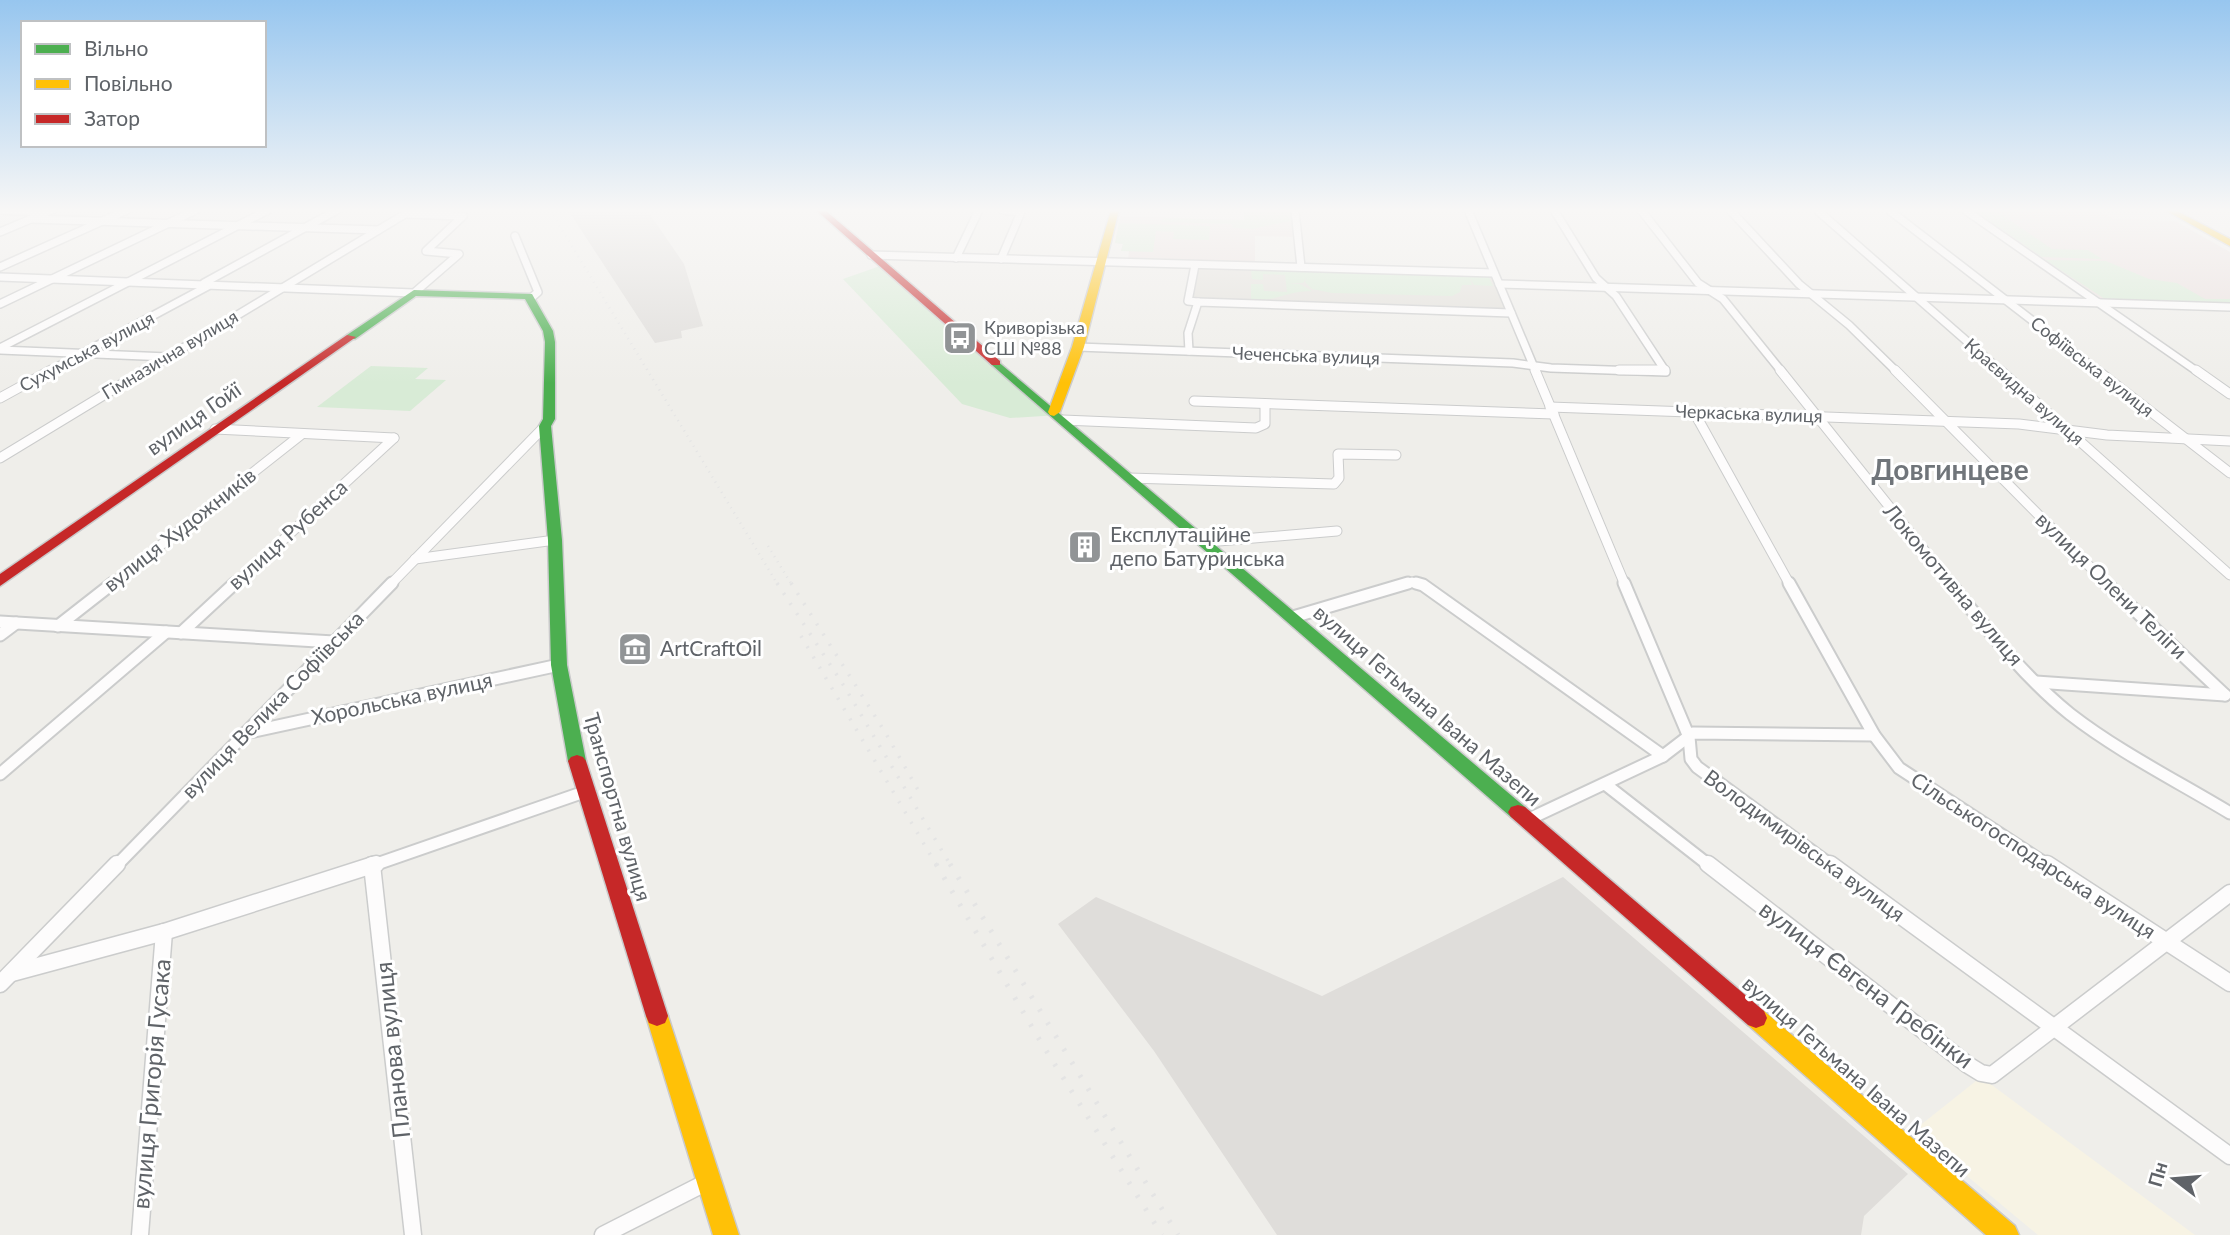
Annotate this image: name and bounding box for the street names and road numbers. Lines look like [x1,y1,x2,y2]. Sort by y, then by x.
street label: Гімназична вулиця [97,305,242,403]
street label: Сухумська вулиця [15,306,158,396]
street label: Софіївська вулиця [2027,311,2159,421]
street label: Краєвидна вулиця [1960,333,2089,449]
street label: Чеченська вулиця [1232,341,1380,369]
street label: вулиця Гойї [141,376,246,459]
street label: Черкаська вулиця [1675,399,1823,427]
street label: вулиця Художників [98,462,260,596]
street label: вулиця Рубенса [222,474,352,594]
street label: Локомотивна вулиця [1878,497,2029,670]
street label: вулиця Олени Теліги [2031,506,2193,664]
street label: вулиця Гетьмана Івана Мазепи [1309,599,1547,810]
street label: вулиця Велика Софіївська [176,605,368,803]
street label: Хорольська вулиця [309,666,495,729]
street label: Транспортна вулиця [580,709,657,904]
street label: Володимирівська вулиця [1700,763,1910,926]
street label: Сільськогосподарська вулиця [1907,766,2161,943]
street label: вулиця Євгена Гребінки [1754,894,1980,1074]
street label: вулиця Григорія Гусака [125,958,176,1210]
street label: Планова вулиця [368,960,415,1140]
street label: вулиця Гетьмана Івана Мазепи [1738,970,1976,1181]

